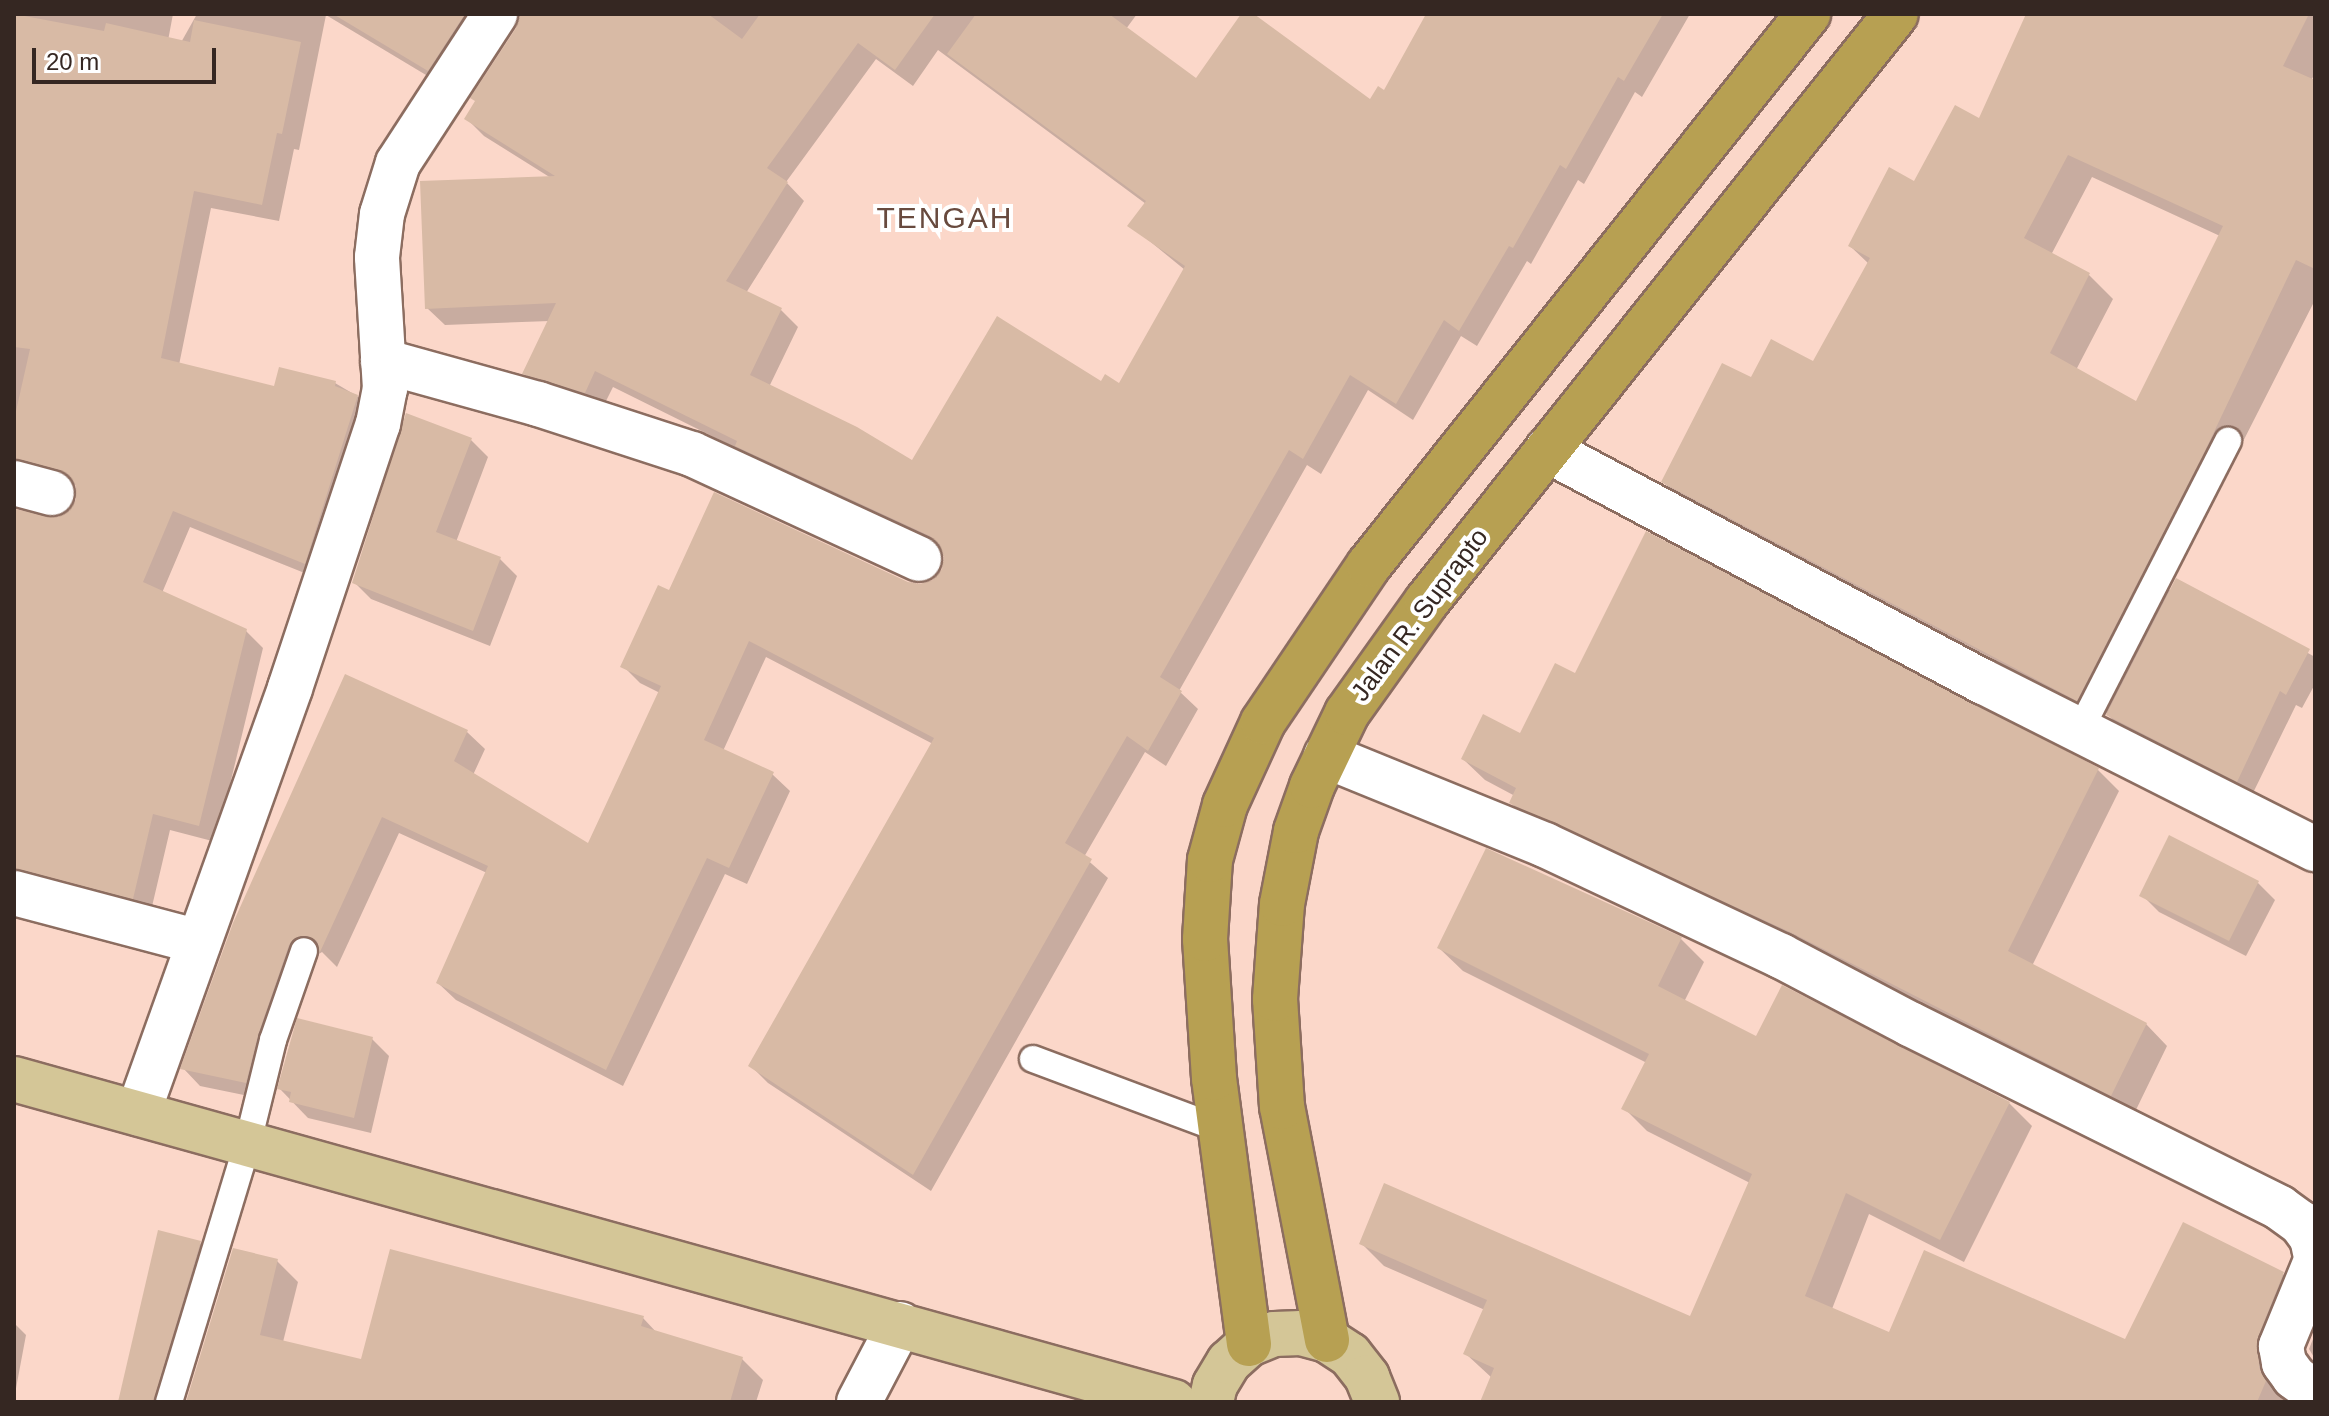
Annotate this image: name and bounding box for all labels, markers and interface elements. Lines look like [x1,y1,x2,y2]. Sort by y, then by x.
scale bar [36,32,220,82]
text: 20 m [46,48,99,75]
district label: TENGAH [876,200,1014,236]
street label: Jalan R. Suprapto [1345,523,1495,707]

